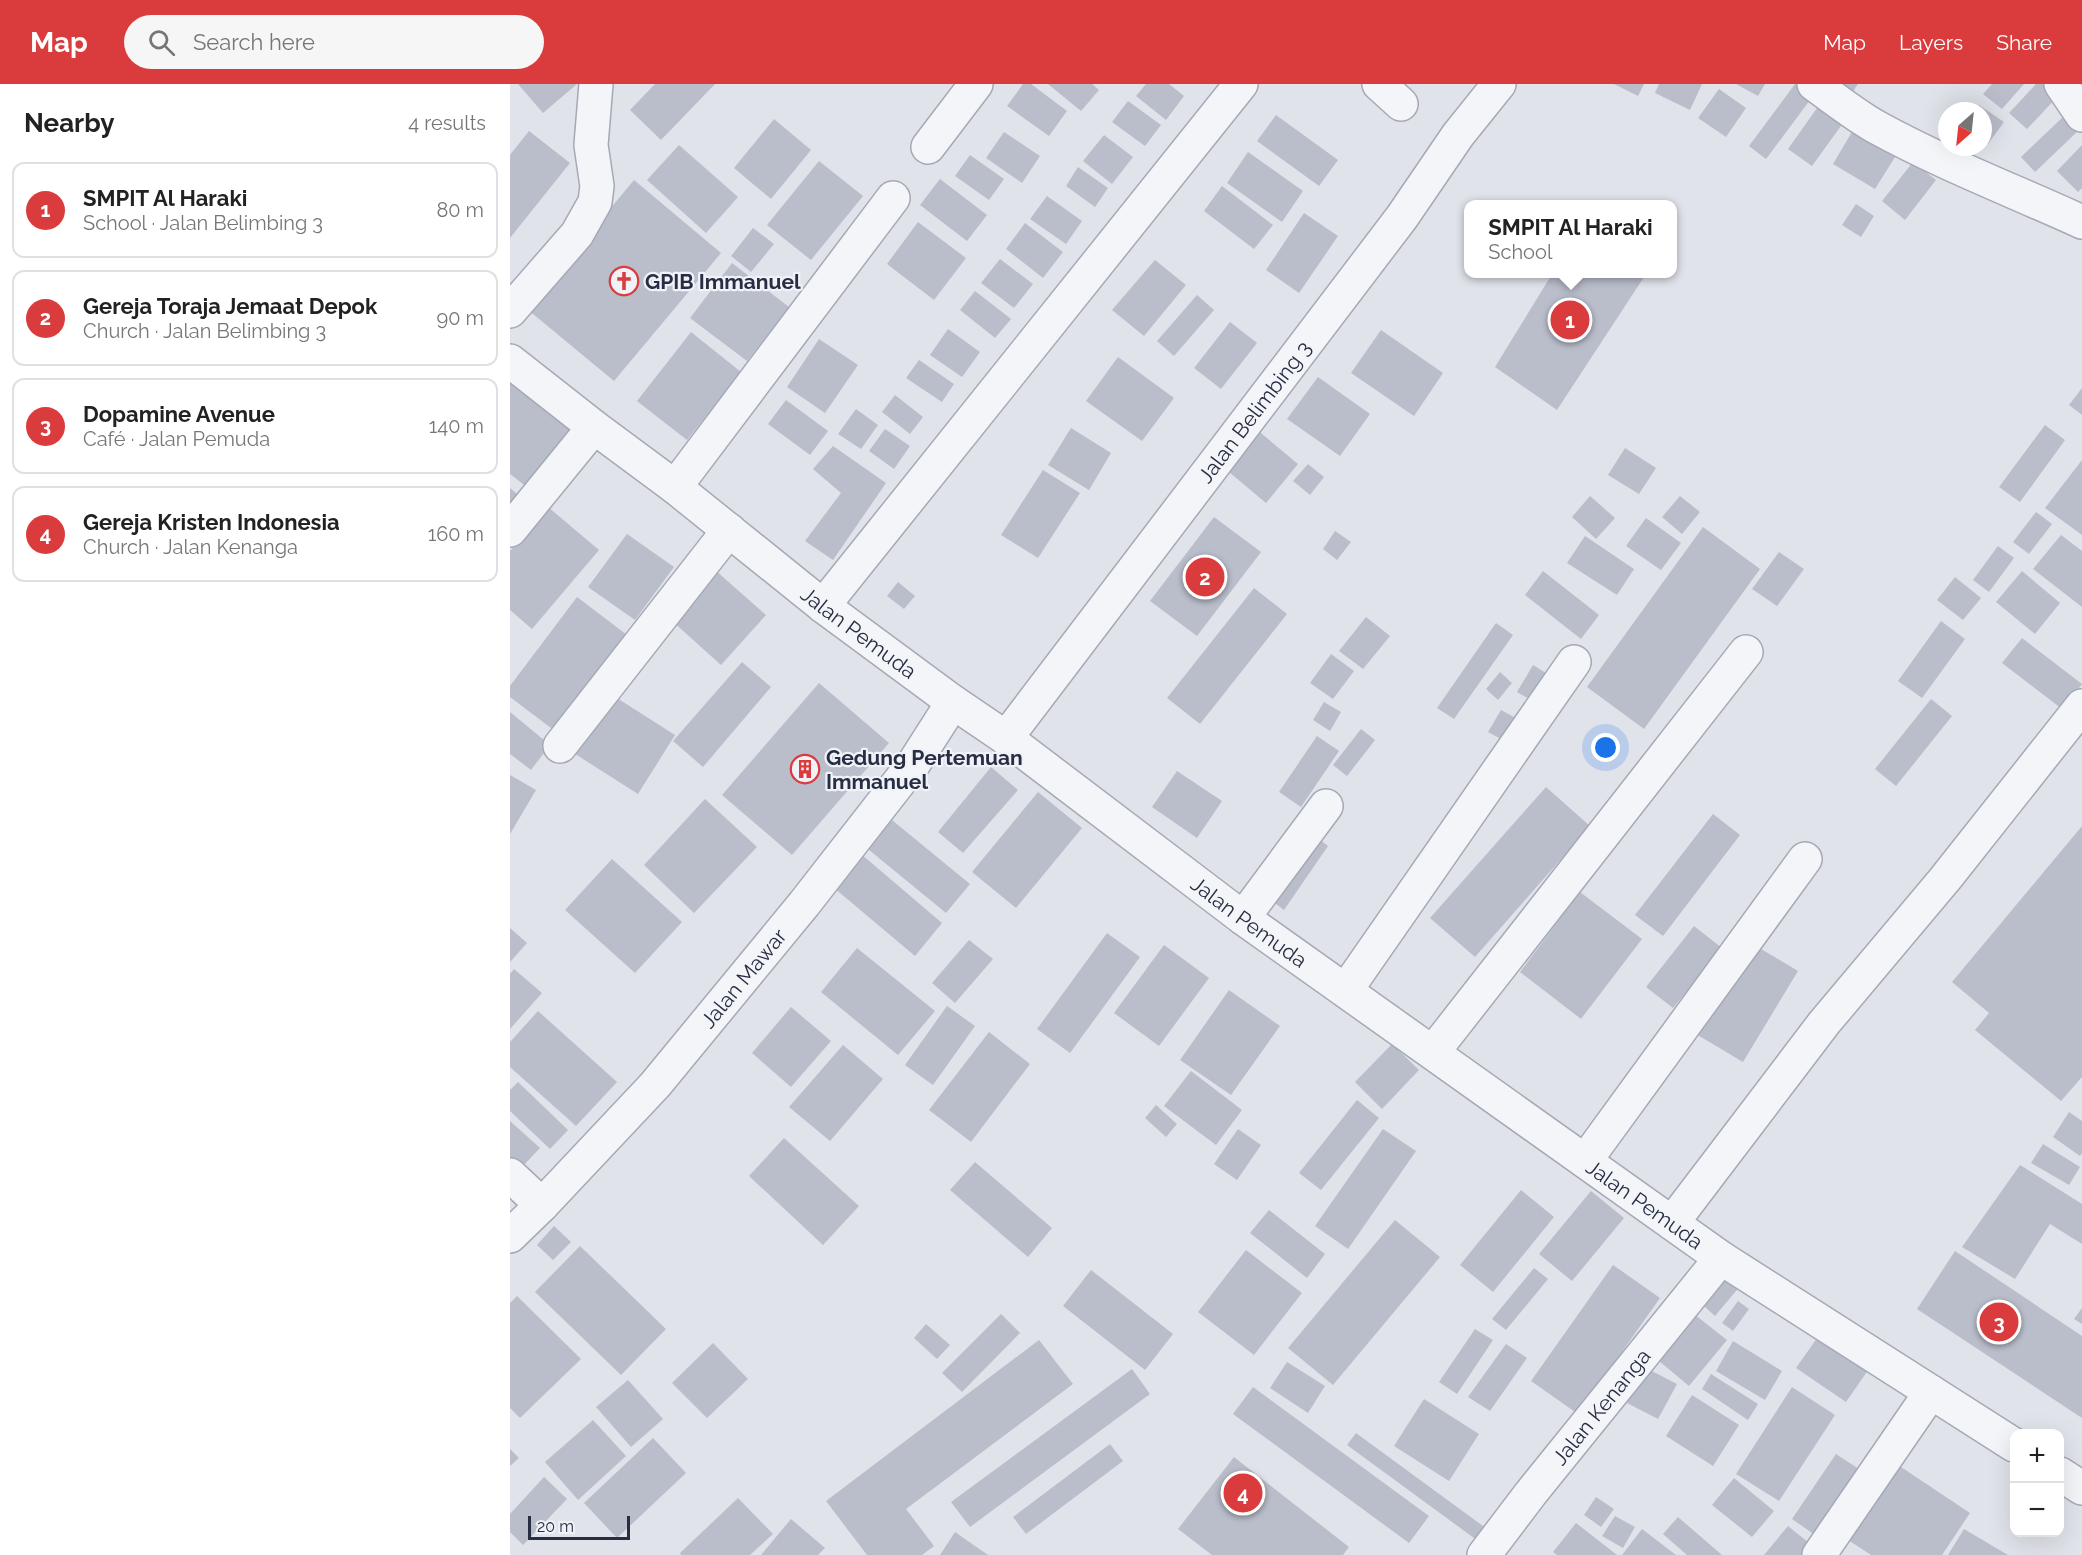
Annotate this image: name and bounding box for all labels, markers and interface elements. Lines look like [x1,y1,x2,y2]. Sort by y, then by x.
search box [124,15,544,69]
text: Map [30,26,88,59]
icon: search [145,26,178,59]
text: Search here [193,29,315,55]
text: Map [1823,30,1866,55]
text: Layers [1899,30,1963,55]
text: Share [1996,30,2052,55]
north arrow [1938,102,1992,156]
text: Nearby [24,108,114,138]
text: 4 results [408,111,486,135]
text: SMPIT Al Haraki [83,185,247,211]
text: 1 [41,198,50,222]
text: 80 m [436,198,484,222]
popup [1464,200,1677,278]
text: School · Jalan Belimbing 3 [83,211,323,235]
text: SMPIT Al Haraki [1488,214,1653,240]
text: School [1488,240,1552,264]
church icon: GPIB Immanuel [608,265,640,297]
place label: GPIB Immanuel [645,269,801,294]
text: Gereja Toraja Jemaat Depok [83,293,377,319]
pin: 1 [1550,298,1590,342]
text: 2 [40,306,51,330]
text: 90 m [437,306,484,330]
text: Church · Jalan Belimbing 3 [83,319,326,343]
street label: Jalan Belimbing 3 [1192,336,1316,487]
text: Dopamine Avenue [83,401,275,427]
text: 3 [40,414,51,438]
text: 140 m [429,414,484,438]
text: Café · Jalan Pemuda [83,427,270,451]
text: Gereja Kristen Indonesia [83,509,340,535]
text: 4 [40,522,51,546]
text: 160 m [428,522,484,546]
text: Church · Jalan Kenanga [83,535,298,559]
pin: 2 [1186,554,1224,600]
street label: Jalan Pemuda [796,581,922,683]
your location [1591,733,1620,762]
place label: Gedung Pertemuan Immanuel [826,745,1023,794]
building icon: Gedung Pertemuan Immanuel [789,753,821,785]
street label: Jalan Pemuda [1186,871,1312,972]
street label: Jalan Mawar [695,923,792,1033]
street label: Jalan Pemuda [1582,1154,1708,1254]
pin: 3 [1980,1300,2018,1344]
street label: Jalan Kenanga [1547,1344,1655,1470]
map controls [2010,1429,2064,1537]
button: + [2010,1429,2064,1483]
pin: 4 [1224,1470,1262,1516]
button: − [2010,1483,2064,1537]
scale bar [528,1513,630,1540]
text: 20 m [537,1517,574,1536]

